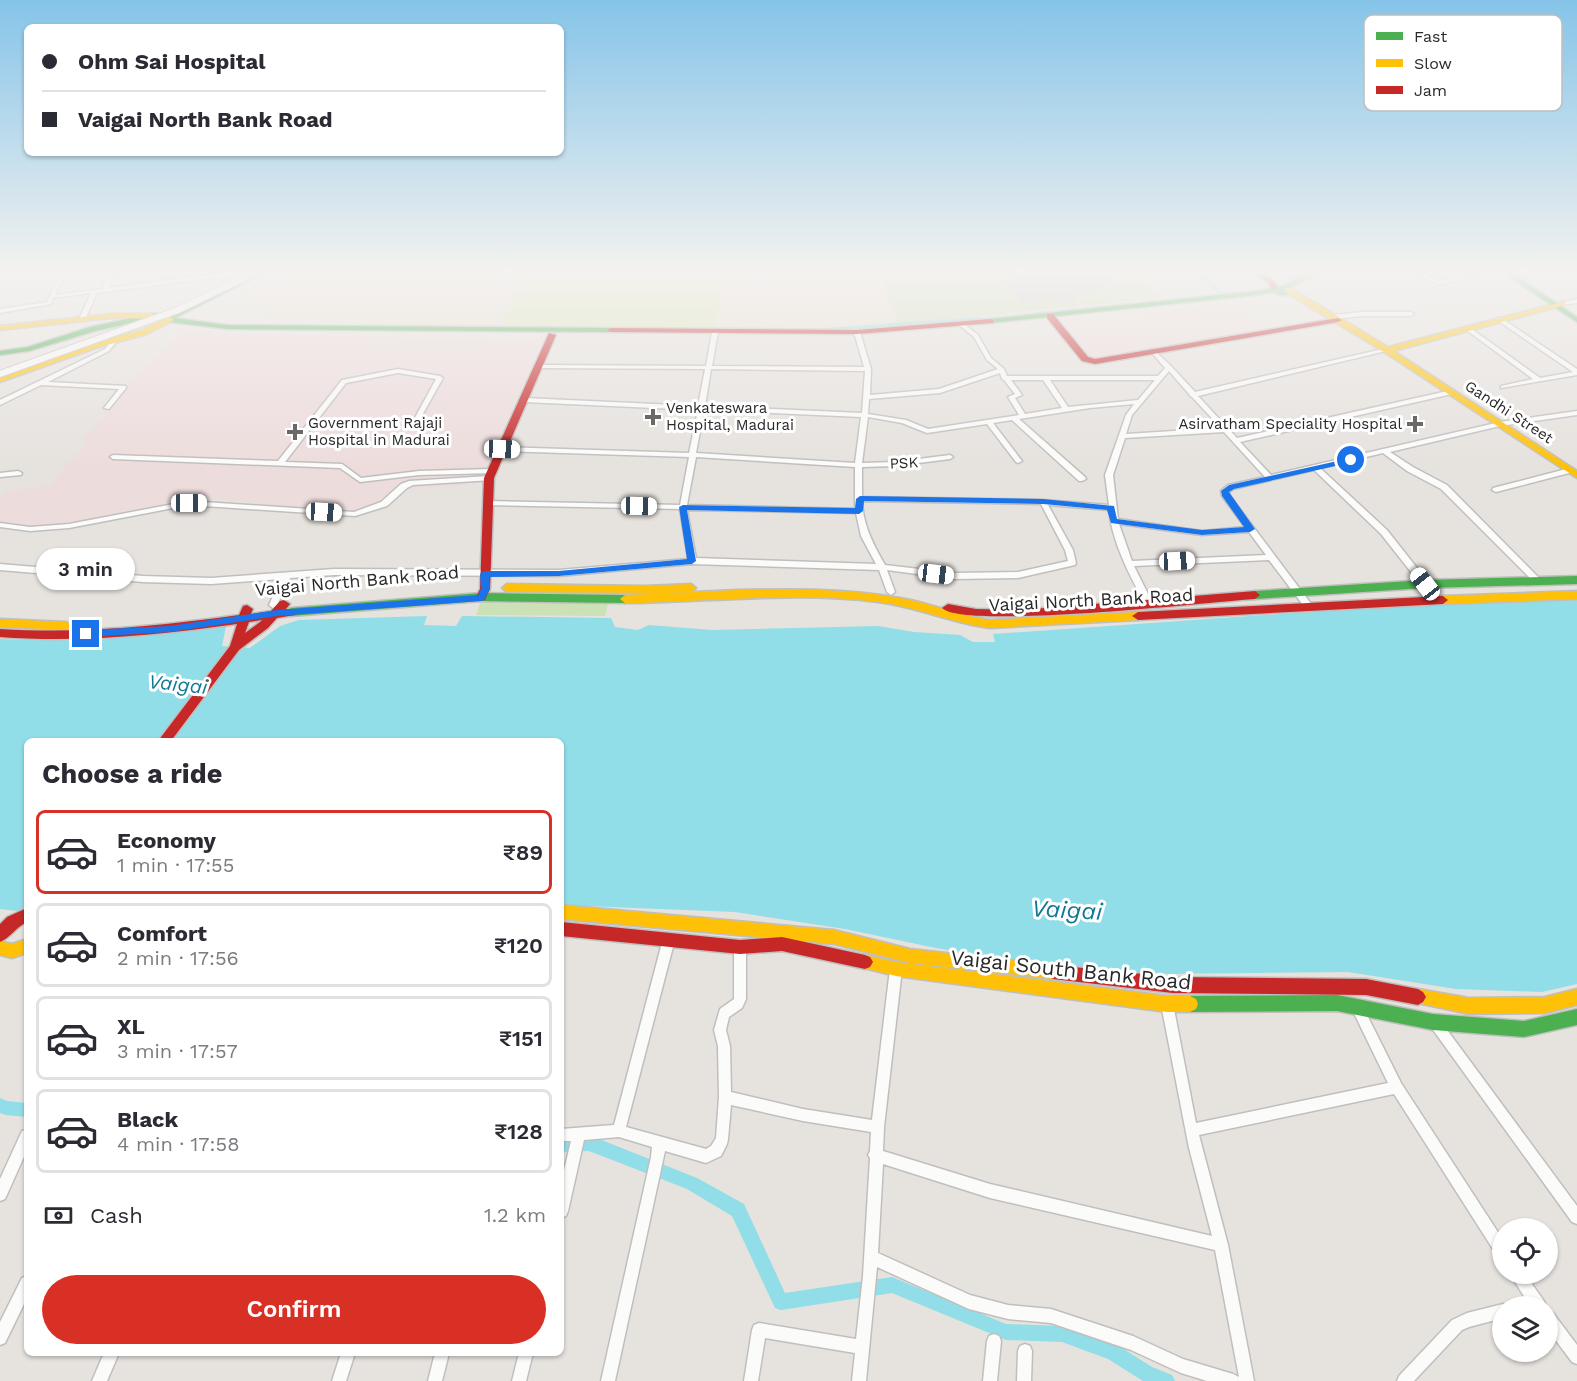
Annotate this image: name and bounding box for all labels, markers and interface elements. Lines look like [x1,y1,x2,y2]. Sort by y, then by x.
legend [1364,15,1562,111]
text: Fast [1414,27,1447,46]
text: Ohm Sai Hospital [78,49,265,74]
text: Slow [1414,54,1452,73]
text: Jam [1414,81,1447,100]
text: Vaigai North Bank Road [78,107,333,132]
street label: Gandhi Street [1461,377,1557,448]
place label: Venkateswara Hospital, Madurai [666,399,794,434]
marker: Venkateswara Hospital, Madurai [644,408,662,426]
place label: Government Rajaji Hospital in Madurai [308,414,450,449]
place label: Asirvatham Speciality Hospital [1179,415,1402,433]
marker: Asirvatham Speciality Hospital [1406,415,1424,433]
marker: Government Rajaji Hospital in Madurai [286,423,304,441]
car [484,439,520,459]
route start [1337,446,1364,473]
street label: PSK [889,453,919,473]
car [171,494,207,512]
car [621,497,657,515]
car [306,502,342,522]
callout: 3 min [36,547,136,589]
car [1159,551,1195,571]
text: 3 min [58,557,113,581]
street label: Vaigai North Bank Road [254,561,460,600]
car [917,563,955,585]
car [1407,564,1443,604]
street label: Vaigai North Bank Road [988,584,1194,615]
route end [72,620,99,647]
water label: Vaigai [147,669,209,699]
text: Choose a ride [42,758,222,790]
icon: car [45,825,99,879]
text: Economy [117,828,216,853]
text: ₹89 [503,840,543,865]
text: 1 min · 17:55 [117,853,234,877]
water label: Vaigai [1031,894,1104,926]
icon: car [45,918,99,972]
text: Comfort [117,921,207,946]
text: ₹120 [494,933,543,958]
street label: Vaigai South Bank Road [949,944,1193,995]
text: 2 min · 17:56 [117,946,239,970]
icon: car [45,1011,99,1065]
text: XL [117,1014,145,1039]
text: ₹151 [499,1026,543,1051]
text: 3 min · 17:57 [117,1039,238,1063]
icon: car [45,1104,99,1158]
text: Black [117,1107,178,1132]
text: ₹128 [494,1119,543,1144]
text: 4 min · 17:58 [117,1132,239,1156]
icon: cash [42,1199,75,1232]
text: Cash [90,1203,143,1228]
text: 1.2 km [484,1203,546,1227]
map controls [1492,1218,1558,1362]
button: locate [1492,1218,1558,1284]
button: Confirm [42,1275,546,1344]
button: layers [1492,1296,1558,1362]

